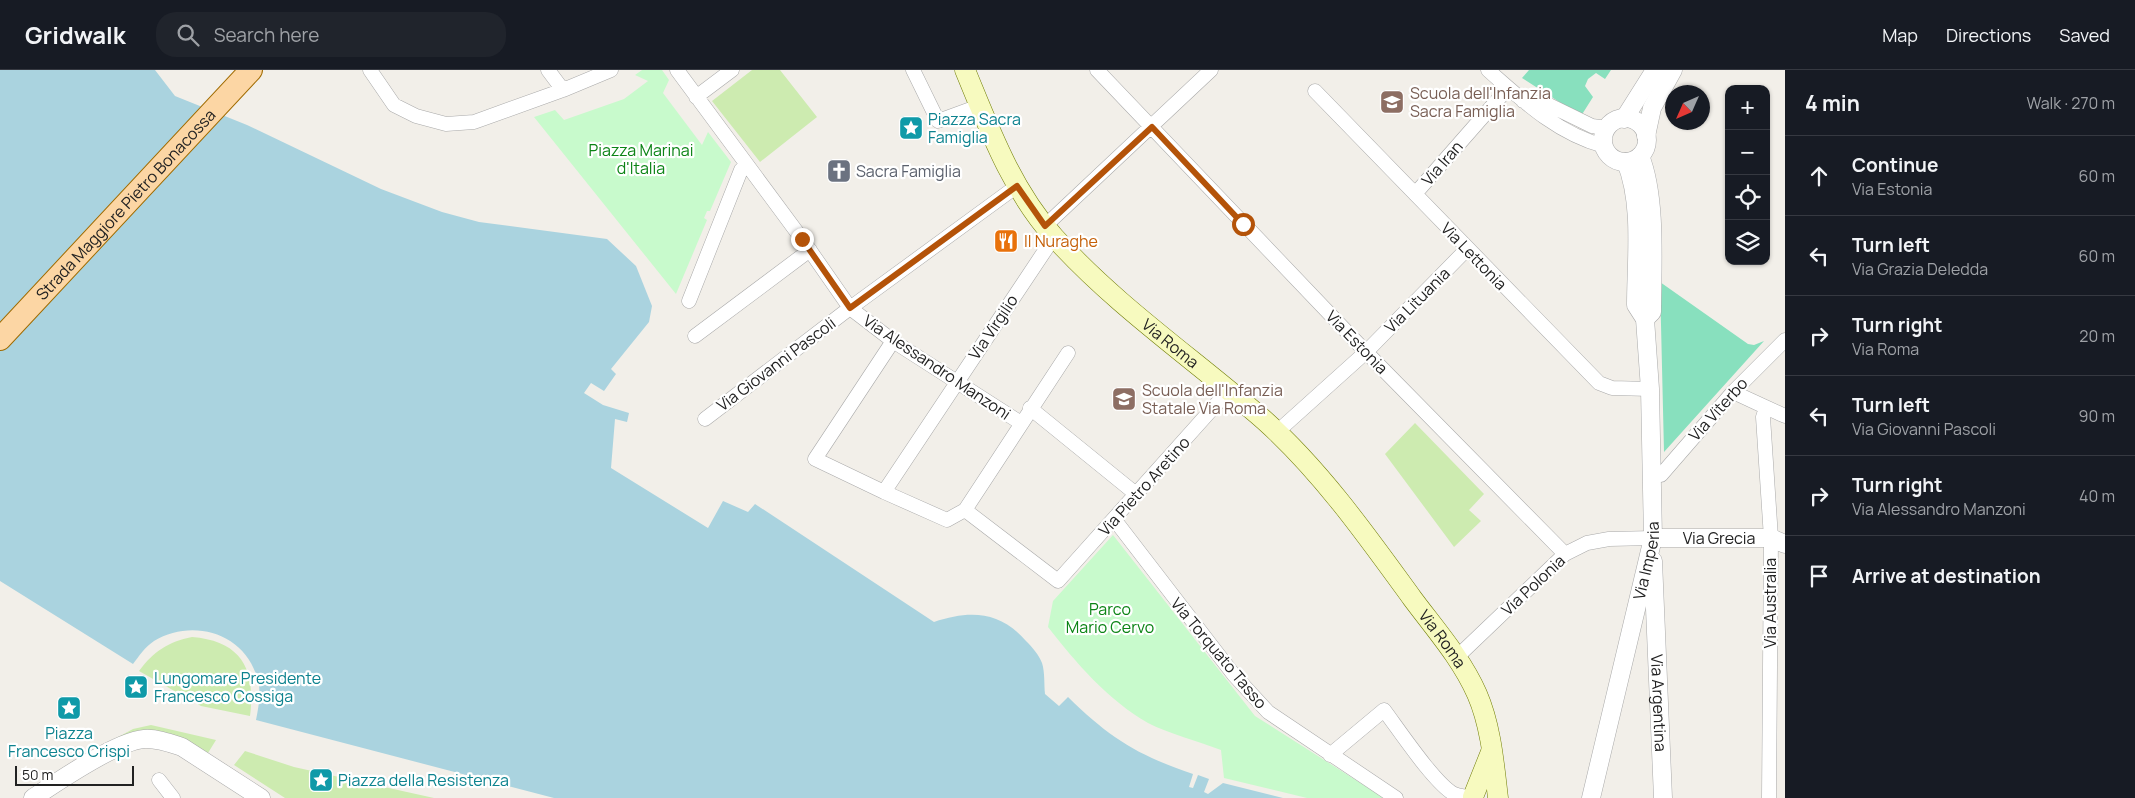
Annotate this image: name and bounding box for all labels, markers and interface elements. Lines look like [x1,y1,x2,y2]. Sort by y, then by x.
search box [156,12,506,57]
text: Gridwalk [25,18,126,51]
icon: search [174,21,202,49]
text: Search here [214,22,319,48]
text: Map [1882,23,1918,47]
text: Directions [1946,23,2031,47]
text: Saved [2059,23,2110,47]
place label: Scuola dell'Infanzia Sacra Famiglia [1410,82,1551,122]
north arrow [1665,85,1710,130]
map controls [1725,85,1770,265]
button: + [1725,85,1770,130]
school or university icon: Scuola dell'Infanzia Sacra Famiglia [1379,89,1405,115]
text: 4 min [1805,89,1860,117]
text: Walk · 270 m [2026,92,2115,114]
street label: Strada Maggiore Pietro Bonacossa [31,104,220,305]
place label: Piazza Sacra Famiglia [928,108,1021,148]
place icon: Piazza Sacra Famiglia [898,115,924,141]
button: − [1725,130,1770,175]
street label: Via Iran [1416,136,1468,190]
park label: Piazza Marinai d'Italia [589,139,693,179]
text: Continue [1852,152,1938,178]
church icon: Sacra Famiglia [826,158,852,184]
place label: Sacra Famiglia [856,160,961,182]
icon: ahead [1805,162,1833,190]
text: 60 m [2079,165,2115,187]
button: locate [1725,175,1770,220]
text: Via Estonia [1852,178,1932,200]
route start [1232,213,1255,236]
street label: Via Lettonia [1436,217,1512,295]
button: layers [1725,220,1770,265]
route end [791,228,814,251]
restaurant icon: Il Nuraghe [993,228,1019,254]
place label: Il Nuraghe [1024,230,1098,252]
text: Turn left [1852,232,1930,258]
icon: left [1805,242,1833,270]
text: 60 m [2079,245,2115,267]
text: Via Grazia Deledda [1852,258,1988,280]
street label: Via Lituania [1380,263,1454,337]
street label: Via Virgilio [963,290,1023,364]
street label: Via Estonia [1321,305,1393,379]
street label: Via Alessandro Manzoni [859,309,1015,425]
street label: Via Giovanni Pascoli [712,312,840,416]
text: Turn right [1852,312,1942,338]
street label: Via Roma [1137,313,1204,373]
icon: right [1805,322,1833,350]
text: 20 m [2079,325,2115,347]
text: Via Roma [1852,338,1919,360]
street label: Via Viterbo [1684,373,1752,445]
place label: Scuola dell'Infanzia Statale Via Roma [1142,379,1283,419]
school or university icon: Scuola dell'Infanzia Statale Via Roma [1111,386,1137,412]
text: Turn left [1852,392,1930,418]
icon: left [1805,402,1833,430]
text: 90 m [2079,405,2115,427]
text: Via Giovanni Pascoli [1852,418,1996,440]
street label: Via Pietro Aretino [1093,432,1195,540]
text: Turn right [1852,472,1942,498]
icon: right [1805,482,1833,510]
text: 40 m [2079,485,2115,507]
text: Via Alessandro Manzoni [1852,498,2026,520]
street label: Via Imperia [1628,521,1664,602]
street label: Via Grecia [1683,527,1755,549]
street label: Via Polonia [1496,550,1570,620]
street label: Via Australia [1759,558,1781,648]
icon: arrive [1805,562,1833,590]
text: Arrive at destination [1852,563,2041,589]
street label: Via Torquato Tasso [1166,593,1272,713]
park label: Parco Mario Cervo [1066,598,1154,638]
street label: Via Roma [1414,605,1471,672]
street label: Via Argentina [1646,654,1672,752]
place label: Lungomare Presidente Francesco Cossiga [154,667,321,707]
place icon: Lungomare Presidente Francesco Cossiga [123,674,149,700]
place icon: Piazza Francesco Crispi [56,695,82,721]
place label: Piazza Francesco Crispi [8,722,130,762]
scale bar [15,763,134,786]
text: 50 m [22,765,53,784]
place icon: Piazza della Resistenza [308,767,334,793]
place label: Piazza della Resistenza [338,769,509,791]

